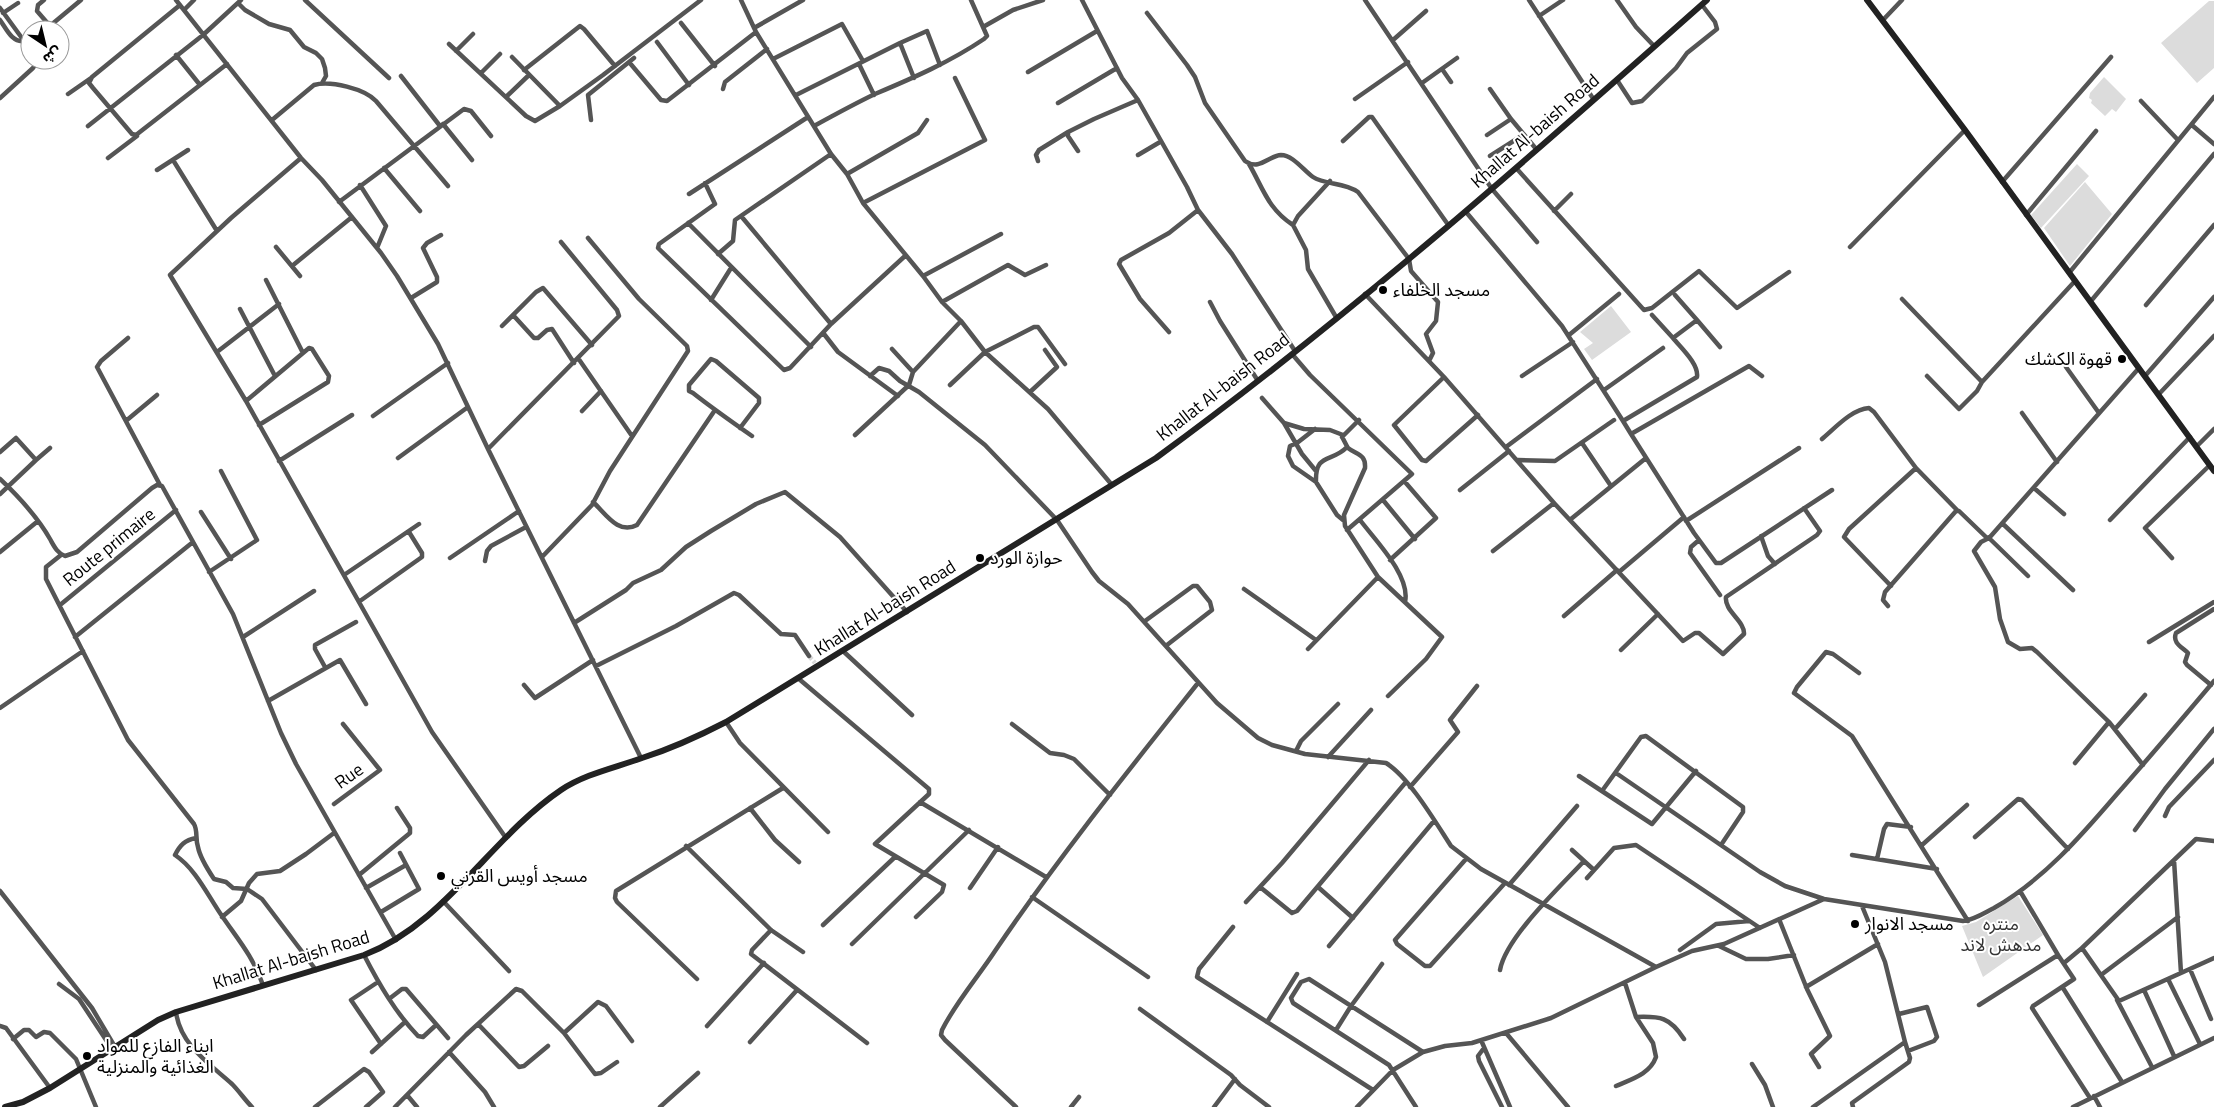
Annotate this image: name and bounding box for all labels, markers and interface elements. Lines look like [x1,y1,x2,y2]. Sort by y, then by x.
north arrow [20,20,70,70]
text: ش [39,42,67,70]
street label: Khallat Al-baish Road [1464,67,1605,194]
place label: مسجد الخلفاء [1393,276,1490,303]
marker: مسجد الخلفاء [1377,284,1389,296]
street label: Khallat Al-baish Road [1150,326,1295,447]
place label: قهوة الكشك [2025,345,2112,372]
marker: قهوة الكشك [2116,353,2128,365]
street label: Route primaire [57,501,161,592]
place label: حوازة الورد [990,544,1063,571]
marker: حوازة الورد [974,552,986,564]
street label: Khallat Al-baish Road [809,553,961,662]
street label: Rue [329,756,369,795]
place label: مسجد أويس القرني [451,862,588,889]
marker: مسجد أويس القرني [435,870,447,882]
place label: مسجد الانوار [1864,910,1954,937]
park label: منتره مدهش لاند [1960,910,2042,958]
marker: مسجد الانوار [1849,918,1861,930]
street label: Khallat Al-baish Road [209,923,373,996]
place label: ابناء الفازع للمواد الغذائية والمنزلية [97,1032,214,1080]
marker: ابناء الفازع للمواد الغذائية والمنزلية [81,1050,93,1062]

